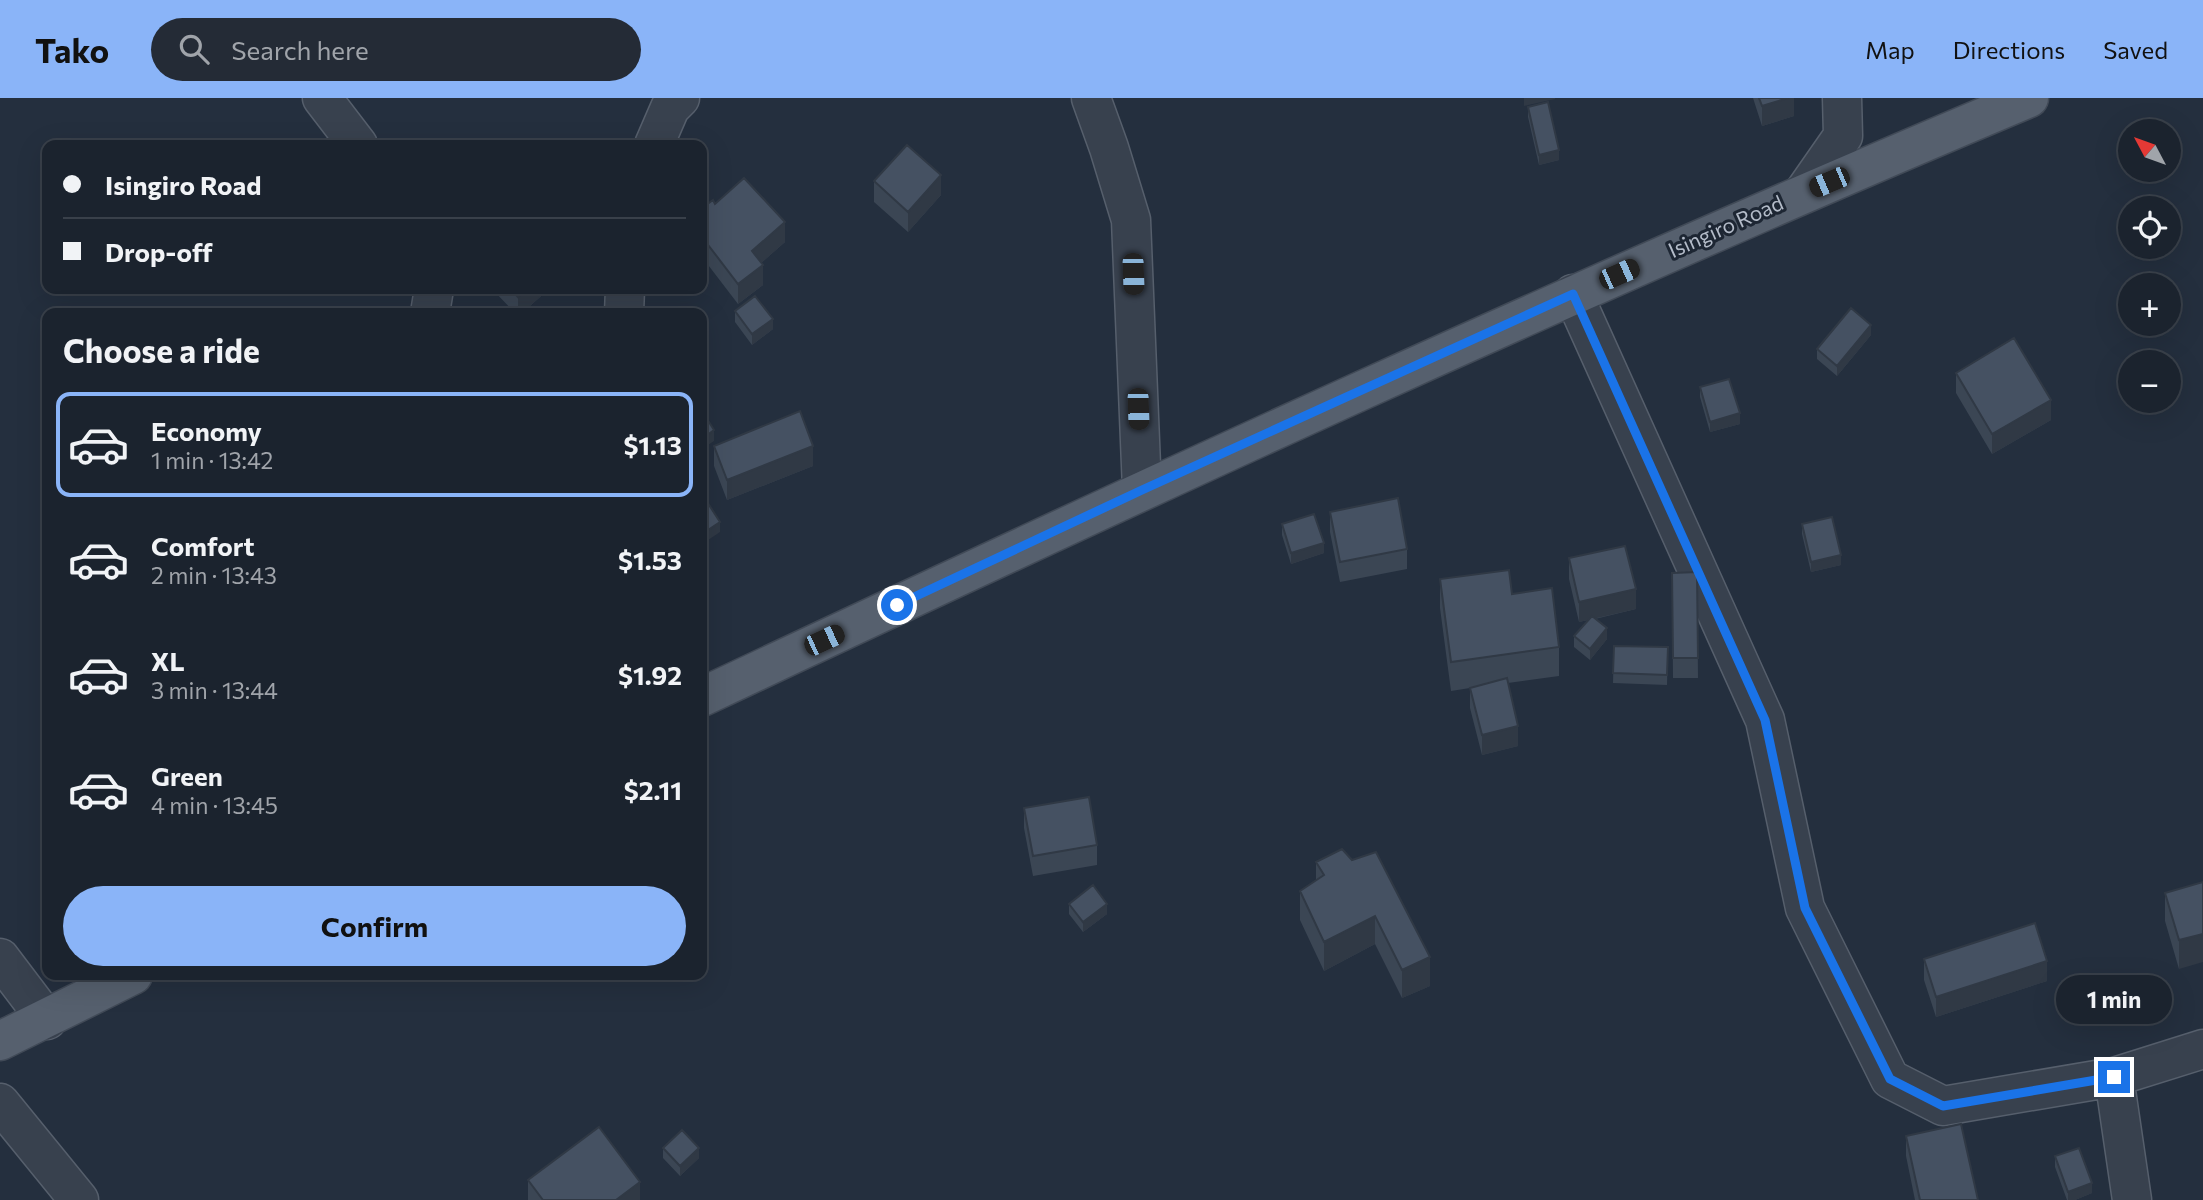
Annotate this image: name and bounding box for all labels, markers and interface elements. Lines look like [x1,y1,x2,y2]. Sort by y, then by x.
search box [151,18,641,81]
text: Tako [35,29,109,70]
icon: search [175,30,213,68]
text: Search here [231,34,369,65]
text: Map [1865,35,1915,64]
text: Directions [1953,35,2065,64]
text: Saved [2103,35,2168,64]
north arrow [2118,119,2180,182]
map controls [2118,119,2181,413]
car [1806,164,1853,200]
text: Isingiro Road [105,169,261,200]
street label: Isingiro Road [1664,189,1787,262]
button: locate [2118,196,2181,259]
text: Drop-off [105,236,212,267]
car [1122,253,1145,295]
car [1596,256,1643,292]
button: + [2118,273,2181,336]
text: Choose a ride [63,330,260,370]
button: − [2118,350,2181,413]
car [1127,388,1150,430]
icon: car [67,413,130,476]
text: Economy [151,415,262,446]
text: $1.13 [623,429,682,460]
text: 1 min · 13:42 [151,446,273,474]
icon: car [67,528,130,591]
text: Comfort [151,530,254,561]
text: $1.53 [618,544,682,575]
text: 2 min · 13:43 [151,561,277,589]
route start [881,589,913,621]
car [801,622,848,658]
icon: car [67,643,130,706]
text: XL [151,645,185,676]
text: $1.92 [618,659,682,690]
text: 3 min · 13:44 [151,676,278,704]
icon: car [67,758,130,821]
text: Green [151,760,223,791]
text: $2.11 [624,774,682,805]
text: 4 min · 13:45 [151,791,278,819]
button: Confirm [63,886,686,966]
callout: 1 min [2056,976,2172,1024]
text: 1 min [2087,985,2141,1013]
route end [2098,1061,2130,1093]

